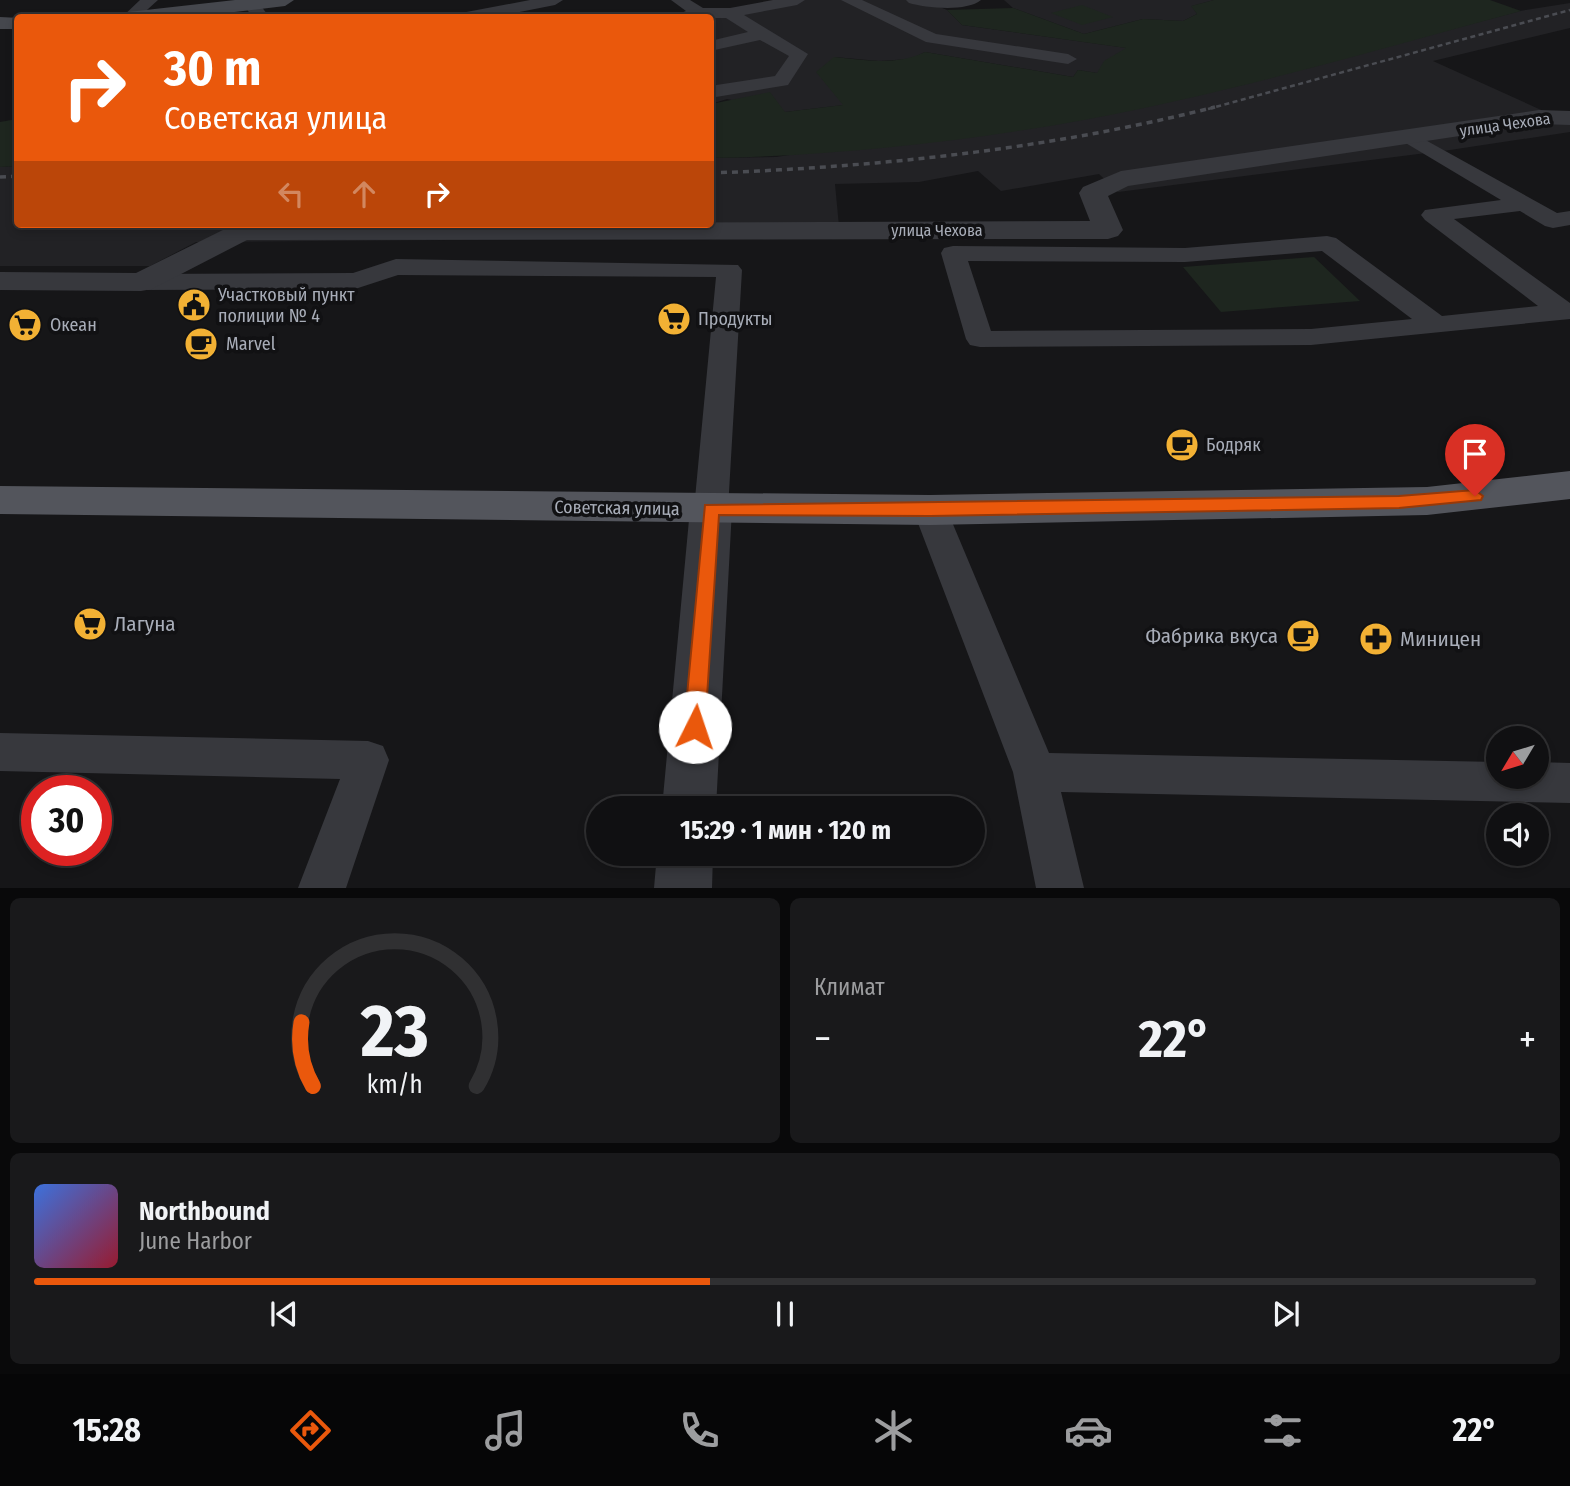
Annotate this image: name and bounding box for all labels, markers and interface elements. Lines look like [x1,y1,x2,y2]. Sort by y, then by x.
text: 30 m [164,39,262,98]
icon: right [49,42,140,133]
text: Советская улица [164,99,387,137]
street label: улица Чехова [1458,109,1552,140]
icon: left [272,175,310,213]
icon: ahead [345,175,383,213]
icon: right [418,175,456,213]
street label: улица Чехова [891,221,983,240]
place label: Участковый пункт полиции № 4 [217,284,355,327]
public building icon: Участковый пункт полиции № 4 [175,286,213,324]
supermarket icon: Продукты [655,300,693,338]
supermarket icon: Океан [6,306,44,344]
place label: Продукты [698,308,773,330]
place label: Океан [50,314,97,336]
cafe icon: Marvel [182,325,220,363]
place label: Marvel [226,333,276,355]
pin [1445,424,1505,496]
cafe icon: Бодряк [1163,426,1201,464]
place label: Бодряк [1206,434,1261,456]
icon: arrive [1456,435,1494,473]
street label: Советская улица [554,496,680,520]
supermarket icon: Лагуна [71,605,109,643]
place label: Лагуна [114,611,176,637]
cafe icon: Фабрика вкуса [1284,617,1322,655]
pharmacy icon: Миницен [1357,620,1395,658]
place label: Фабрика вкуса [1146,623,1278,649]
place label: Миницен [1400,626,1481,652]
position arrow [658,690,732,764]
north arrow [1486,726,1549,789]
map controls [1486,726,1549,866]
speed limit sign: 30 [21,775,112,866]
button: sound [1486,803,1549,866]
text: 15:29 · 1 мин · 120 m [680,815,891,846]
text: Климат [814,973,885,1001]
text: 23 [360,989,429,1076]
text: 22° [1139,1008,1211,1071]
text: − [814,1016,831,1062]
text: + [1519,1016,1536,1062]
text: km/h [367,1070,423,1100]
text: Northbound [139,1196,270,1227]
text: June Harbor [139,1227,252,1255]
icon: previous [265,1295,303,1333]
icon: pause [766,1295,804,1333]
icon: next [1267,1295,1305,1333]
icon: directions [286,1406,335,1455]
icon: music [481,1406,530,1455]
icon: phone [675,1406,724,1455]
icon: climate [869,1406,918,1455]
icon: car [1064,1406,1113,1455]
icon: filters [1258,1406,1307,1455]
text: 15:28 [73,1411,141,1449]
text: 22° [1453,1411,1497,1449]

